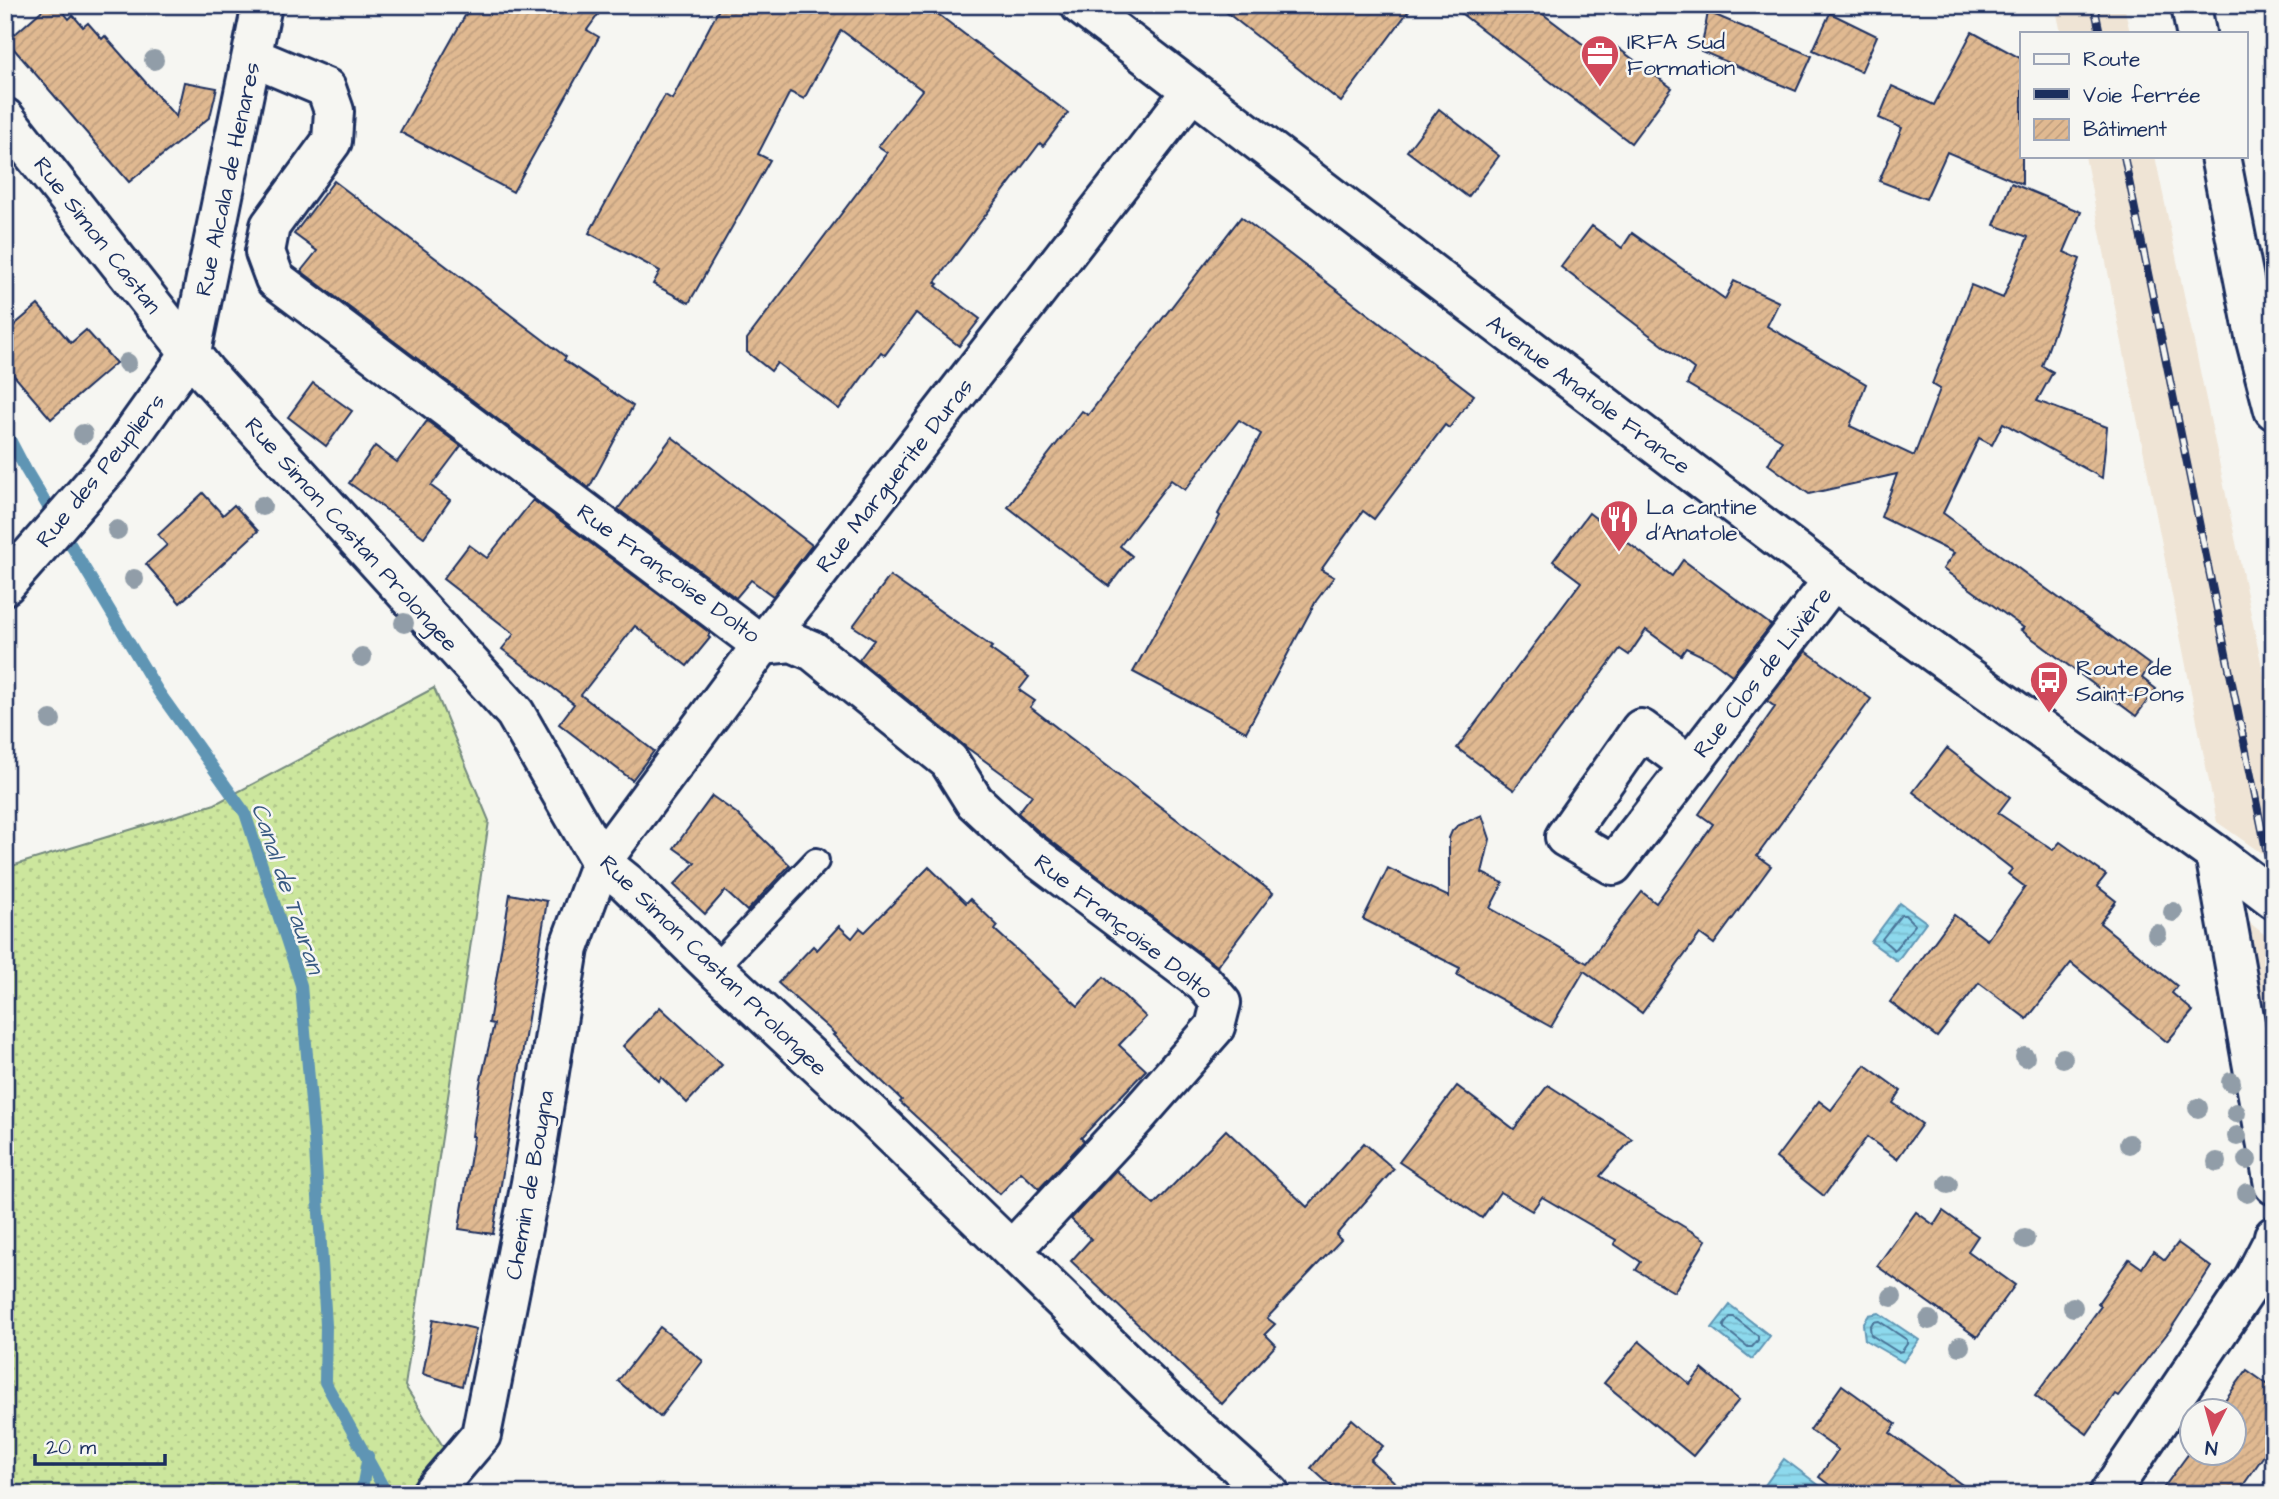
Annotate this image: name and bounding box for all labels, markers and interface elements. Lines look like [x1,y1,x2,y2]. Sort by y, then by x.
place label: IRFA Sud Formation [1627,26,1735,84]
legend [2020,32,2248,158]
office icon: IRFA Sud Formation [1579,33,1621,88]
text: Route [2083,45,2140,74]
street label: Rue Alcala de Henares [188,59,268,299]
text: Voie ferrée [2083,81,2201,110]
text: Bâtiment [2083,115,2167,144]
street label: Rue Simon Castan [26,150,169,321]
street label: Avenue Anatole France [1480,307,1697,482]
street label: Rue Marguerite Duras [809,372,982,580]
street label: Rue des Peupliers [29,387,173,555]
street label: Rue Simon Castan Prolongee [236,410,465,660]
place label: La cantine d'Anatole [1646,491,1757,549]
street label: Rue Françoise Dolto [570,496,767,651]
restaurant icon: La cantine d'Anatole [1598,498,1640,553]
street label: Rue Clos de Livière [1686,580,1840,765]
place label: Route de Saint-Pons [2076,652,2185,710]
bus stop icon: Route de Saint-Pons [2028,659,2070,714]
water label: Canal de Tauran [242,798,333,980]
street label: Rue Françoise Dolto [1027,847,1220,1007]
street label: Rue Simon Castan Prolongee [591,848,834,1084]
street label: Chemin de Bougna [498,1088,563,1283]
north arrow [2178,1398,2248,1468]
scale bar [35,1422,164,1466]
text: 20 m [46,1433,97,1462]
text: N [2204,1433,2219,1461]

